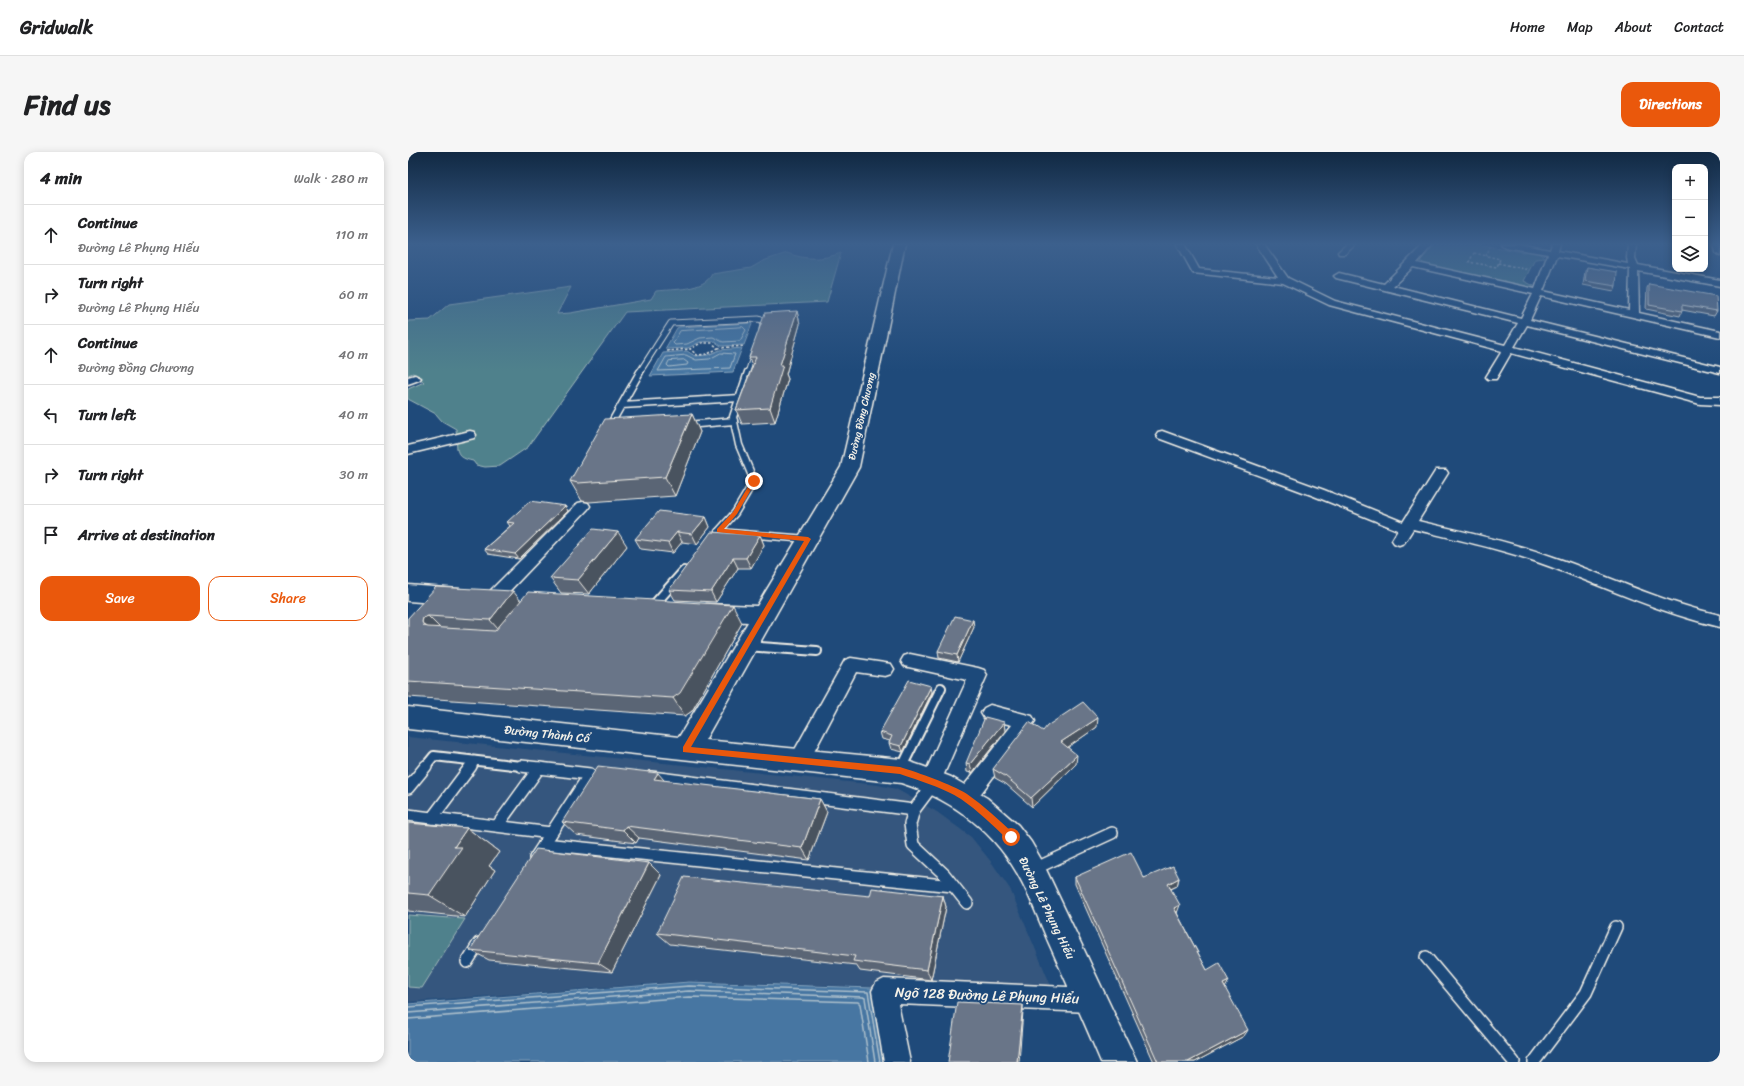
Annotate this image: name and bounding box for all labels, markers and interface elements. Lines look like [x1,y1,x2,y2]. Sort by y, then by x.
text: Gridwalk [20,11,93,44]
text: Home [1510,15,1545,40]
text: Map [1567,15,1593,40]
text: About [1615,15,1652,40]
text: Contact [1674,15,1724,40]
text: Find us [24,80,111,129]
button: Directions [1621,82,1720,127]
text: 4 min [40,163,82,193]
map controls [1672,164,1708,272]
button: + [1672,164,1708,200]
text: Walk · 280 m [294,167,368,190]
button: − [1672,200,1708,236]
text: Continue [78,210,138,236]
text: 110 m [335,223,368,246]
icon: ahead [40,224,62,246]
text: Đường Lê Phụng Hiểu [78,236,199,259]
button: layers [1672,236,1708,272]
text: Turn right [78,270,143,296]
text: 60 m [339,283,368,306]
icon: right [40,284,62,306]
text: Đường Lê Phụng Hiểu [78,296,199,319]
text: Continue [78,330,138,356]
text: 40 m [338,343,368,366]
icon: ahead [40,344,62,366]
text: Đường Đồng Chương [78,356,194,379]
street label: Đường Đồng Chương [843,371,881,462]
text: Turn left [78,402,136,428]
text: 40 m [338,403,368,426]
icon: left [40,404,62,426]
text: Turn right [78,462,143,488]
text: 30 m [339,463,368,486]
icon: right [40,464,62,486]
route end [745,472,763,490]
text: Arrive at destination [78,522,215,548]
icon: arrive [40,524,62,546]
button: Save [40,576,200,621]
button: Share [208,576,368,621]
street label: Đường Thành Cổ [503,719,593,750]
route start [1002,828,1020,846]
street label: Đường Lê Phụng Hiểu [1013,853,1082,964]
street label: Ngõ 128 Đường Lê Phụng Hiểu [894,980,1080,1011]

